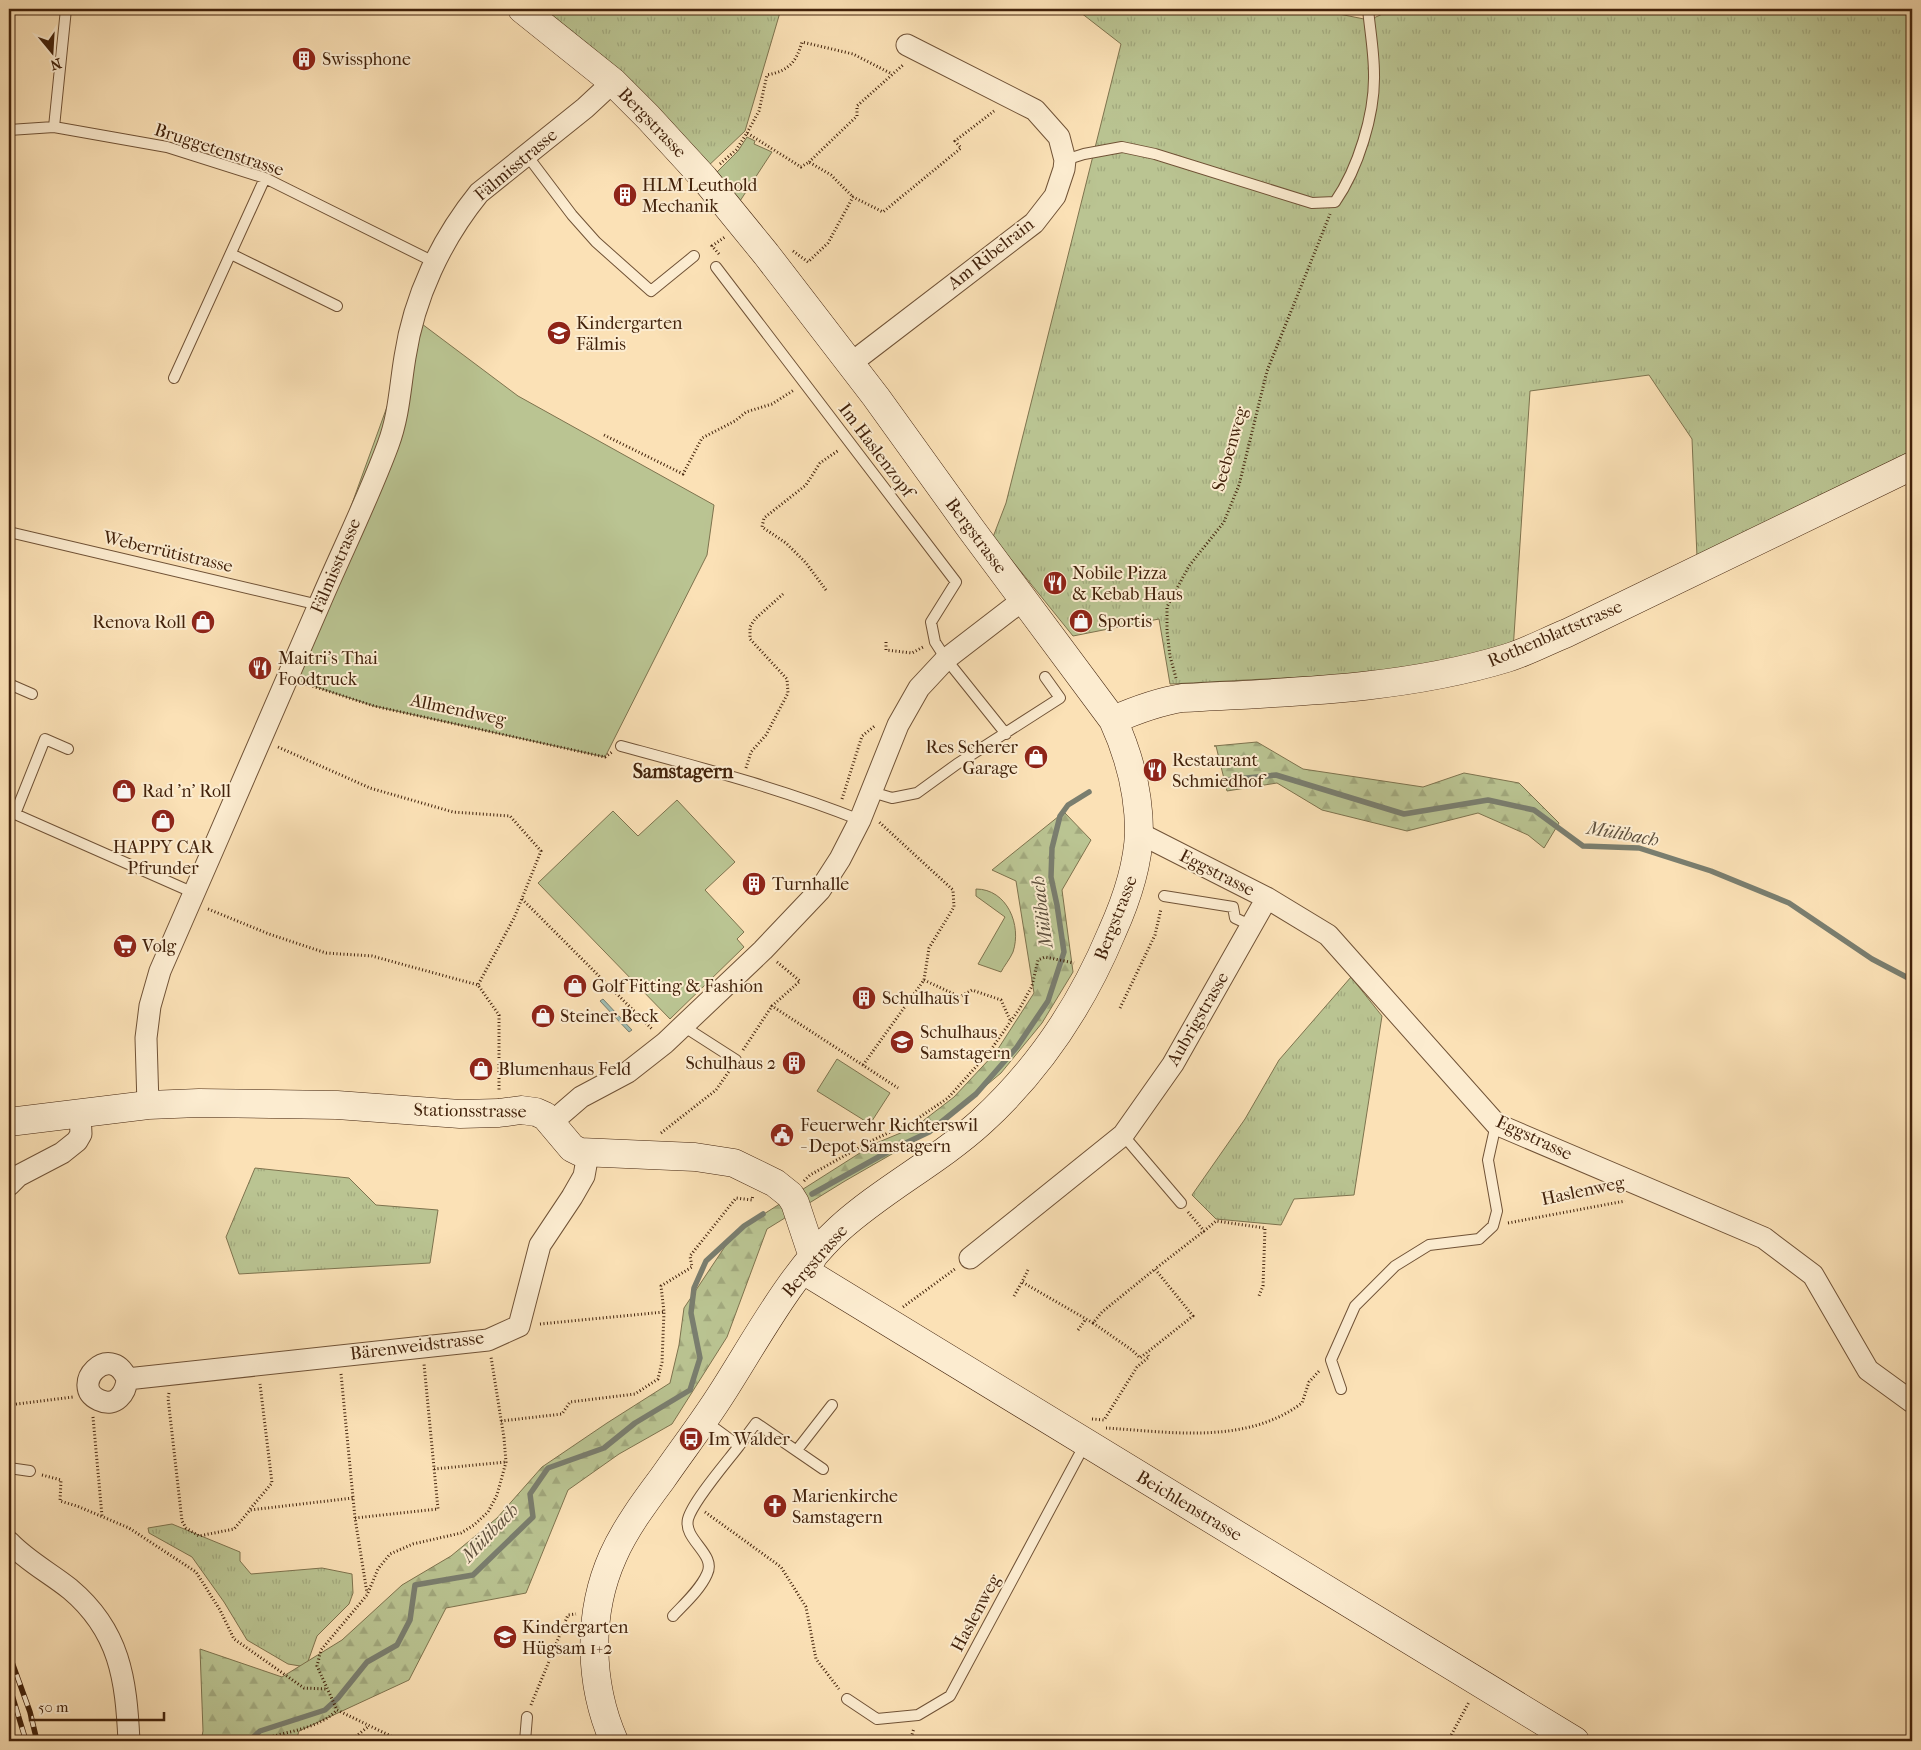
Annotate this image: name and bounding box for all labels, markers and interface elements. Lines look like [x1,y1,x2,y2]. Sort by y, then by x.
north arrow [28,28,78,78]
building icon: Swissphone [291,46,317,72]
place label: Swissphone [322,49,411,70]
text: N [48,54,64,74]
street label: Bergstrasse [614,84,691,162]
street label: Bruggetenstrasse [152,119,286,181]
street label: Fälmisstrasse [471,124,562,206]
place label: HLM Leuthold Mechanik [642,175,758,217]
building icon: HLM Leuthold Mechanik [612,182,638,208]
street label: Am Ribelrain [943,213,1039,295]
place label: Kindergarten Fälmis [576,313,683,355]
school or university icon: Kindergarten Fälmis [546,320,572,346]
street label: Im Haslenzopf [834,399,920,504]
street label: Seebenweg [1208,404,1252,494]
street label: Bergstrasse [941,494,1011,578]
street label: Fälmisstrasse [307,515,365,617]
street label: Weberrütistrasse [100,527,235,577]
place label: Nobile Pizza & Kebab Haus [1072,563,1183,605]
restaurant icon: Nobile Pizza & Kebab Haus [1042,570,1068,596]
street label: Rothenblattstrasse [1485,596,1626,672]
shop icon: Sportis [1068,608,1094,634]
shop icon: Renova Roll [190,609,216,635]
place label: Sportis [1098,611,1153,632]
place label: Renova Roll [92,612,186,633]
place label: Maitri's Thai Foodtruck [278,648,379,690]
restaurant icon: Maitri's Thai Foodtruck [247,655,273,681]
street label: Allmendweg [407,689,508,730]
place label: Res Scherer Garage [926,737,1018,779]
shop icon: Res Scherer Garage [1023,744,1049,770]
place label: Restaurant Schmiedhof [1172,750,1267,792]
restaurant icon: Restaurant Schmiedhof [1142,757,1168,783]
district label: Samstagern [633,760,734,783]
shop icon: Rad 'n' Roll [111,778,137,804]
place label: Rad 'n' Roll [142,781,231,802]
shop icon: HAPPY CAR Pfrunder [150,808,176,834]
water label: Mülibach [1583,817,1661,851]
place label: HAPPY CAR Pfrunder [113,837,214,879]
street label: Eggstrasse [1176,845,1258,901]
building icon: Turnhalle [741,871,767,897]
street label: Bergstrasse [1090,873,1142,963]
place label: Turnhalle [772,874,849,895]
water label: Mülibach [1027,874,1058,951]
supermarket icon: Volg [112,933,138,959]
place label: Volg [141,936,177,957]
street label: Aubrigstrasse [1162,968,1233,1070]
shop icon: Golf Fitting & Fashion [562,973,588,999]
place label: Golf Fitting & Fashion [592,976,764,997]
building icon: Schulhaus 1 [851,985,877,1011]
place label: Schulhaus 1 [882,988,970,1009]
shop icon: Steiner Beck [530,1003,556,1029]
place label: Steiner Beck [560,1006,659,1027]
place label: Schulhaus Samstagern [920,1022,1011,1064]
school or university icon: Schulhaus Samstagern [889,1029,915,1055]
building icon: Schulhaus 2 [781,1050,807,1076]
place label: Schulhaus 2 [685,1053,776,1074]
shop icon: Blumenhaus Feld [468,1056,494,1082]
place label: Blumenhaus Feld [498,1059,631,1080]
street label: Stationsstrasse [413,1100,527,1122]
street label: Eggstrasse [1493,1111,1575,1165]
place label: Feuerwehr Richterswil - Depot Samstagern [800,1115,978,1157]
public building icon: Feuerwehr Richterswil - Depot Samstagern [769,1122,795,1148]
street label: Haslenweg [1539,1172,1627,1210]
street label: Bergstrasse [778,1220,852,1301]
street label: Bärenweidstrasse [349,1327,485,1365]
bus stop icon: Im Walder [678,1426,704,1452]
place label: Im Walder [708,1429,790,1450]
street label: Beichlenstrasse [1132,1466,1246,1546]
place label: Marienkirche Samstagern [792,1486,898,1528]
church icon: Marienkirche Samstagern [762,1493,788,1519]
water label: Mülibach [455,1499,523,1568]
street label: Haslenweg [947,1570,1005,1655]
place label: Kindergarten Hügsam 1+2 [522,1617,629,1659]
school or university icon: Kindergarten Hügsam 1+2 [492,1624,518,1650]
scale bar [30,1690,164,1722]
text: 50 m [38,1698,69,1716]

